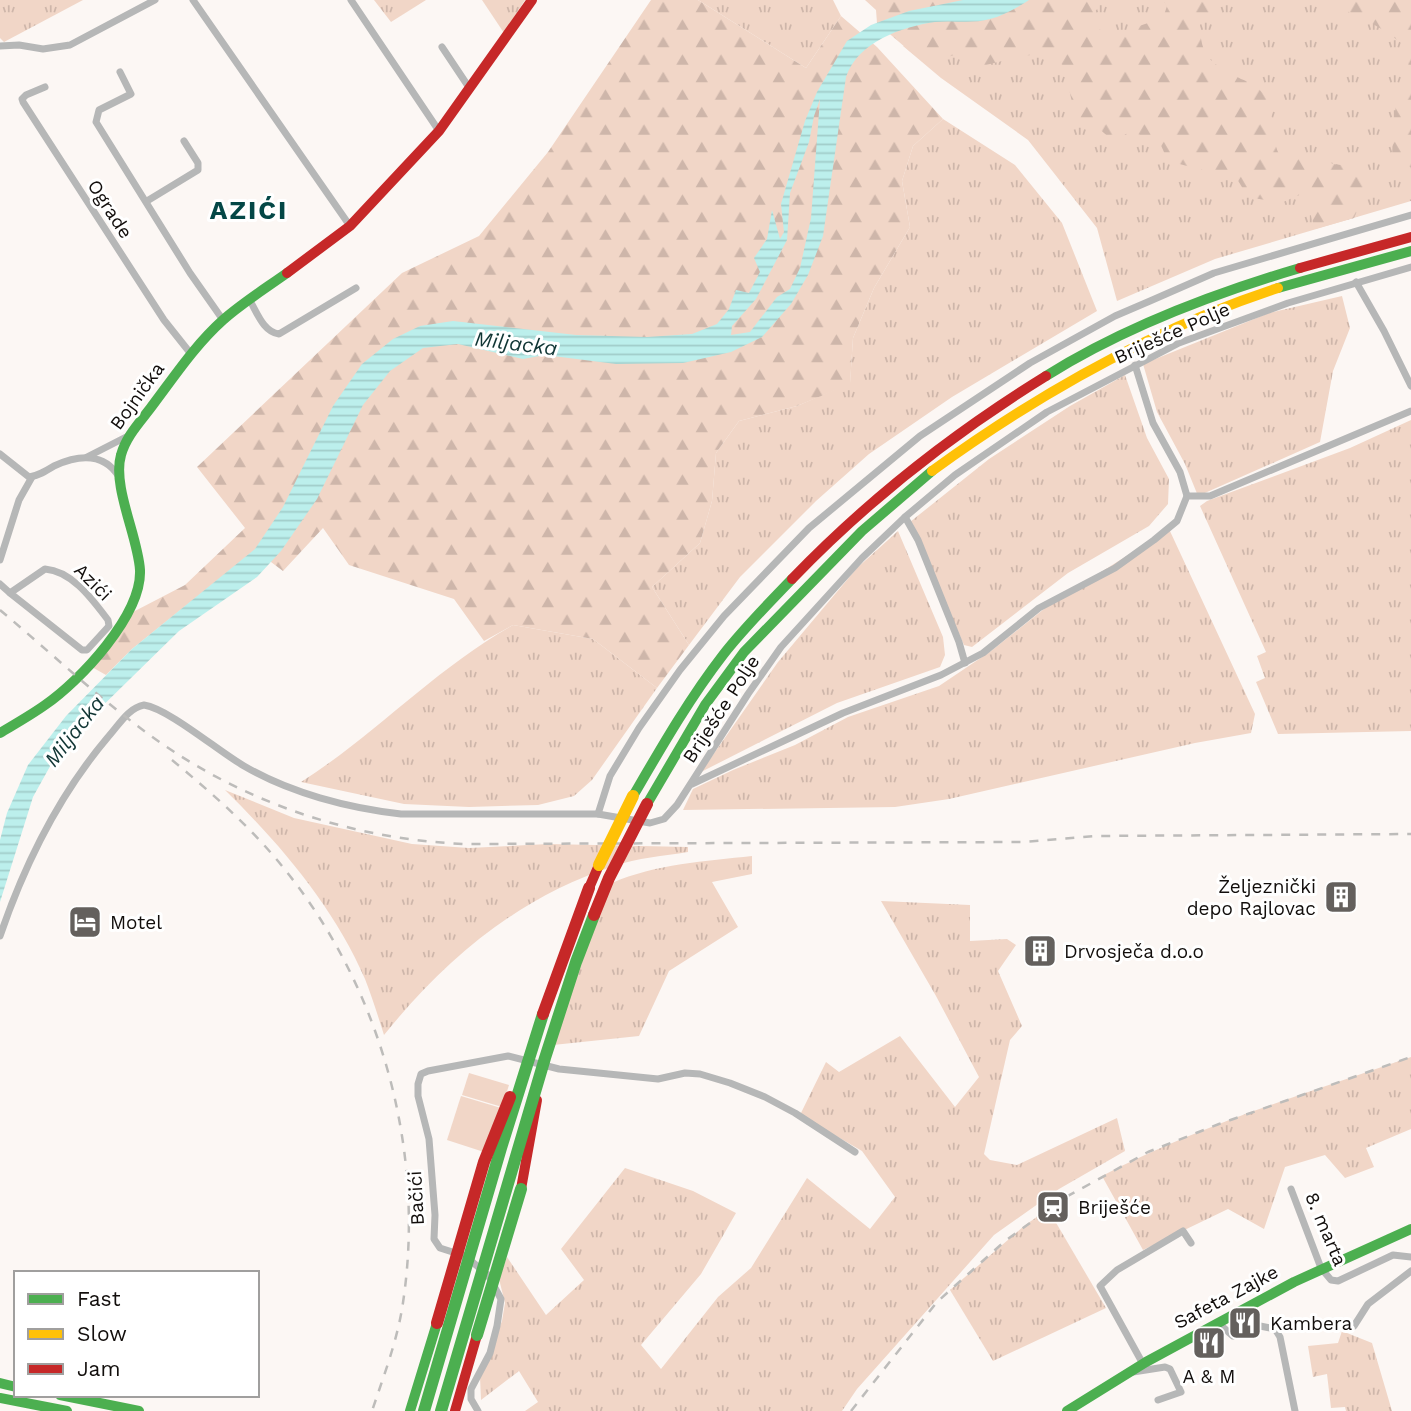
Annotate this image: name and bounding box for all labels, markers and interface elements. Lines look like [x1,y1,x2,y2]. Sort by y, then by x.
street label: Ograde [83,175,137,243]
district label: AZIĆI [210,195,288,225]
street label: Briješće Polje [1111,297,1233,369]
water label: Miljacka [473,326,559,360]
street label: Bojnička [105,358,169,434]
street label: Azići [70,559,116,605]
street label: Briješće Polje [678,651,764,767]
water label: Miljacka [39,691,109,771]
place label: Željeznički depo Rajlovac [1187,875,1316,920]
building icon: Željeznički depo Rajlovac [1322,878,1360,916]
hotel icon: Motel [66,903,104,941]
place label: Motel [110,911,162,934]
building icon: Drvosječa d.o.o [1021,932,1059,970]
place label: Drvosječa d.o.o [1064,940,1204,963]
street label: Bačići [403,1170,429,1226]
station icon: Briješće [1034,1188,1072,1226]
street label: 8. marta [1300,1189,1352,1270]
place label: Briješće [1078,1196,1151,1219]
street label: Safeta Zajke [1170,1260,1282,1334]
legend [14,1271,259,1397]
text: Fast [77,1286,121,1311]
restaurant icon: Kambera [1226,1304,1264,1342]
place label: Kambera [1270,1312,1352,1335]
text: Slow [77,1321,127,1346]
restaurant icon: A & M [1190,1324,1228,1362]
text: Jam [77,1356,120,1381]
place label: A & M [1183,1365,1235,1388]

